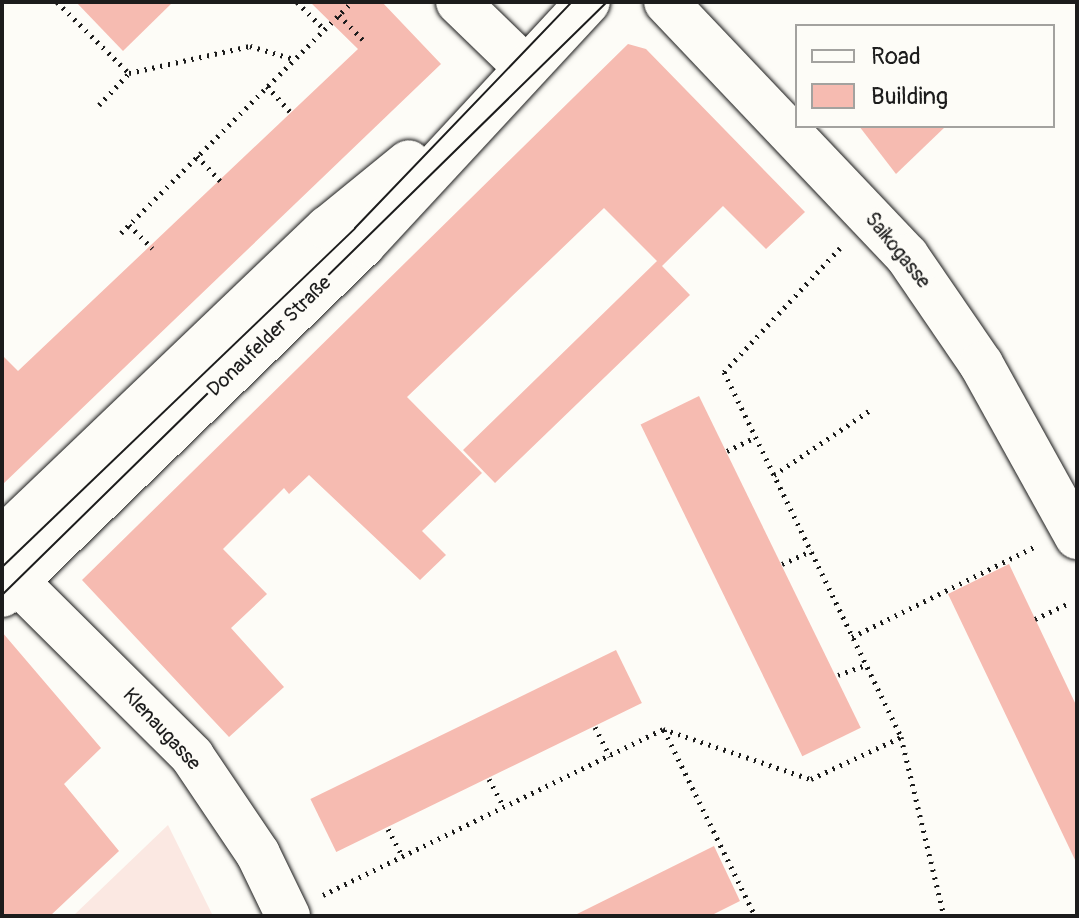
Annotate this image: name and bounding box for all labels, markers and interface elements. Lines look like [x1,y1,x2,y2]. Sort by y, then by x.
legend [795,24,1055,128]
text: Road [871,42,921,71]
text: Building [871,82,948,111]
street label: Saikogasse [860,207,936,293]
street label: Donaufelder Straße [202,271,336,401]
street label: Klenaugasse [118,683,206,775]

